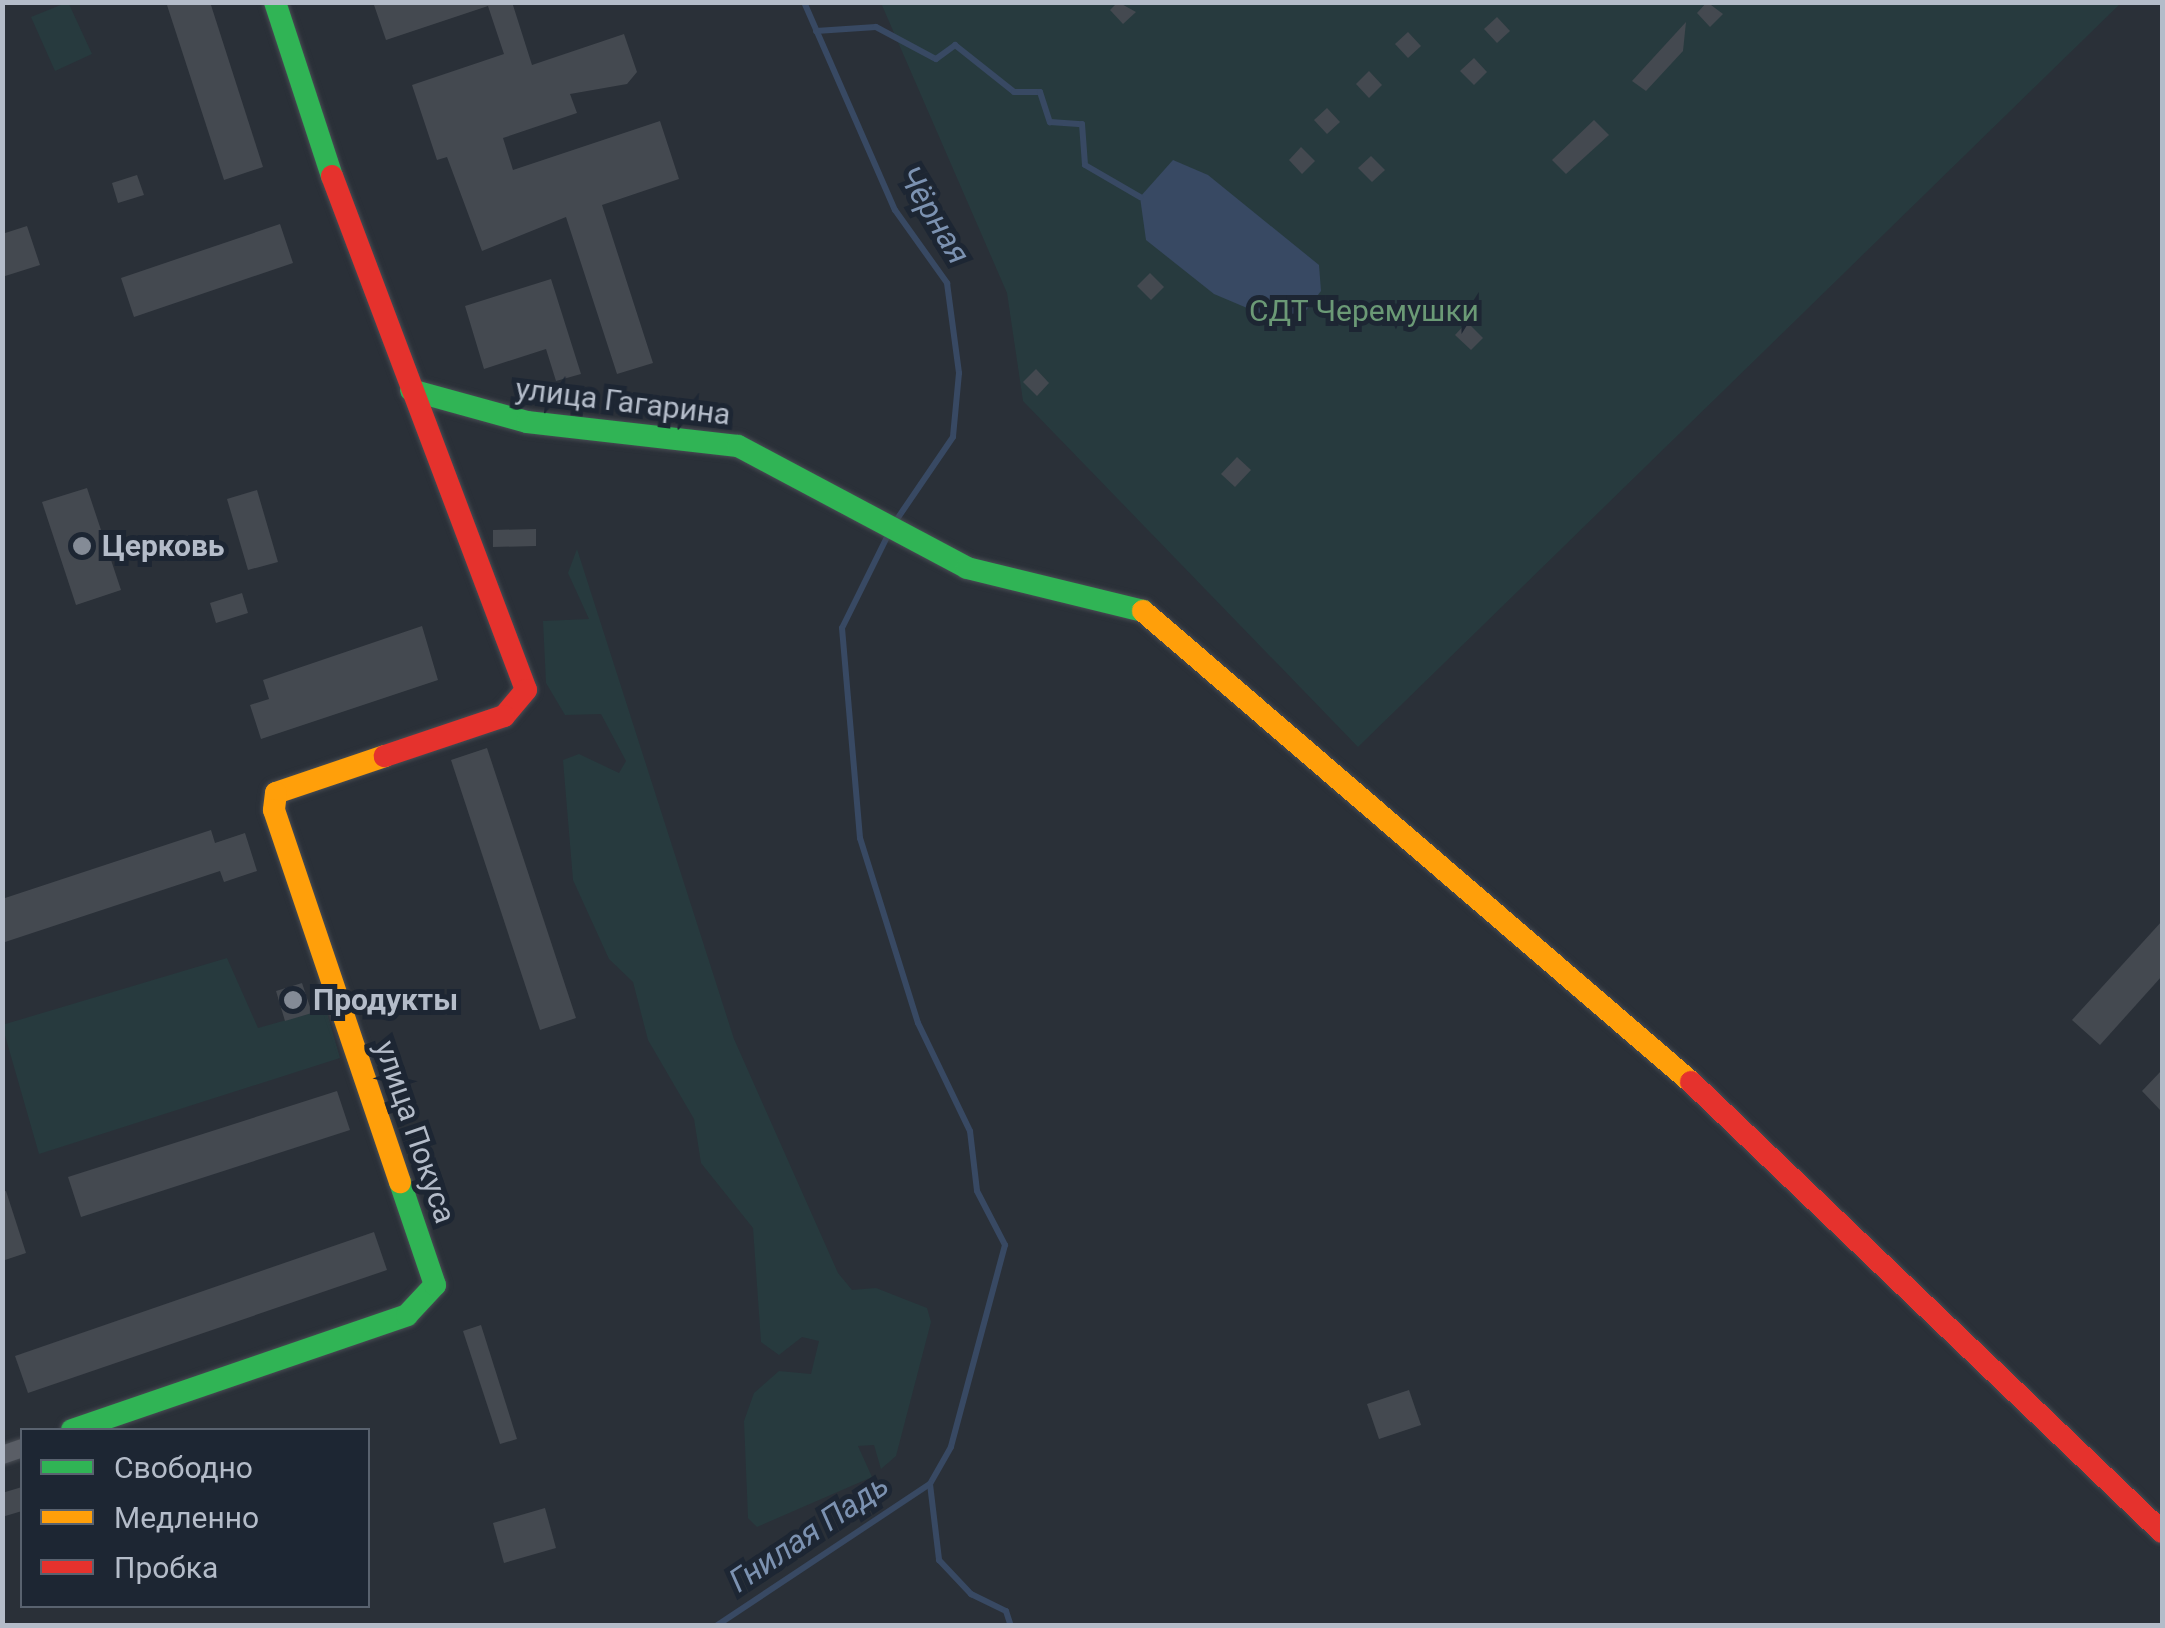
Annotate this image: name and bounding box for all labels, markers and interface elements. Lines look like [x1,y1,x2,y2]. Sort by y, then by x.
water label: Чёрная [890,159,978,271]
park label: СДТ Черемушки [1249,293,1479,329]
street label: улица Гагарина [513,371,733,433]
place label: Церковь [102,528,225,564]
marker: Церковь [71,535,93,557]
place label: Продукты [313,982,458,1018]
marker: Продукты [282,989,304,1011]
street label: улица Покуса [367,1036,463,1228]
legend [20,1428,370,1608]
text: Свободно [114,1450,253,1485]
water label: Гнилая Падь [722,1466,896,1600]
text: Медленно [114,1500,259,1535]
text: Пробка [114,1550,218,1585]

